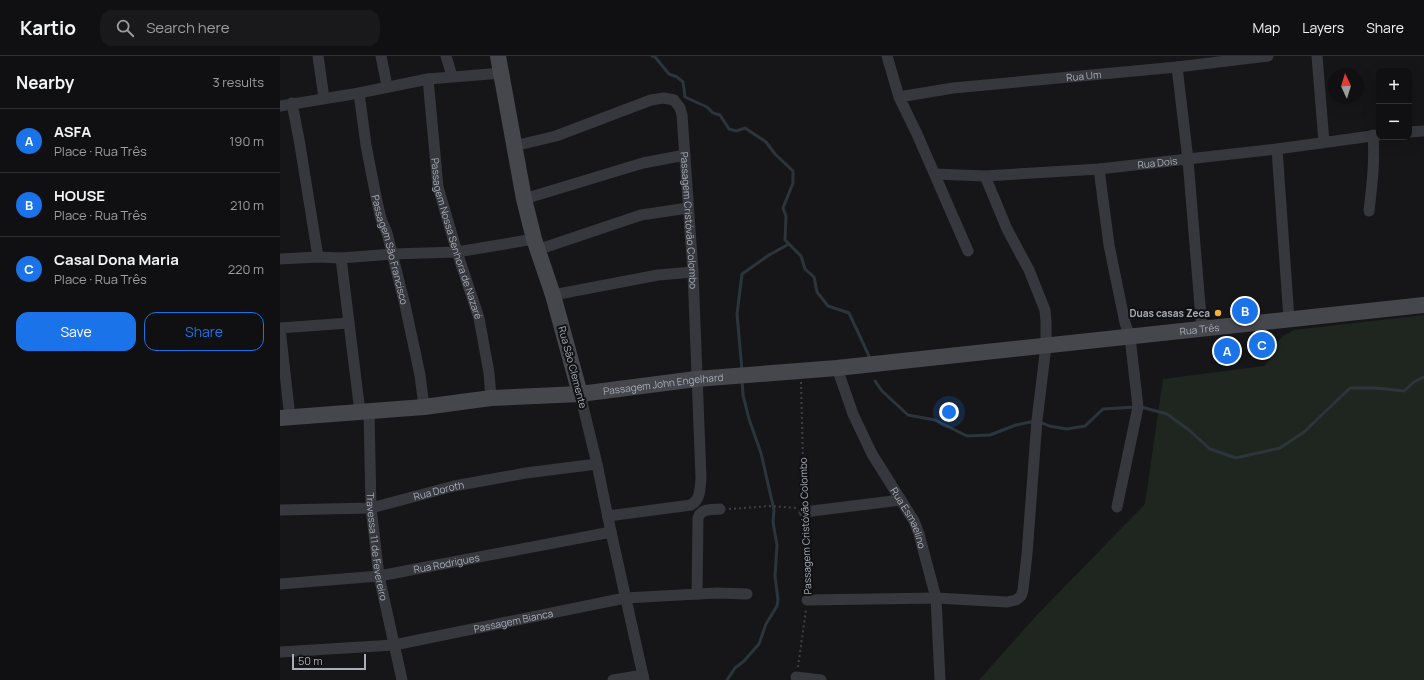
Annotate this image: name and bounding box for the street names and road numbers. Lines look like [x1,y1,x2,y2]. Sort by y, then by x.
street label: Rua Um [1065,67,1102,84]
street label: Passagem Cristóvão Colombo [678,151,701,289]
street label: Rua Dois [1137,153,1178,172]
street label: Passagem Nossa Senhora de Nazaré [428,157,486,321]
street label: Passagem São Francisco [369,193,412,306]
street label: Rua Três [1179,320,1220,338]
street label: Rua São Clemente [555,324,591,410]
street label: Passagem John Engelhard [602,370,724,398]
street label: Passagem Cristóvão Colombo [796,457,814,595]
street label: Rua Doroth [412,477,465,503]
street label: Rua Esmaelino [888,485,930,550]
street label: Travessa 11 de Fevereiro [364,492,391,602]
street label: Rua Rodrigues [412,550,481,576]
street label: Passagem Bianca [472,606,554,636]

